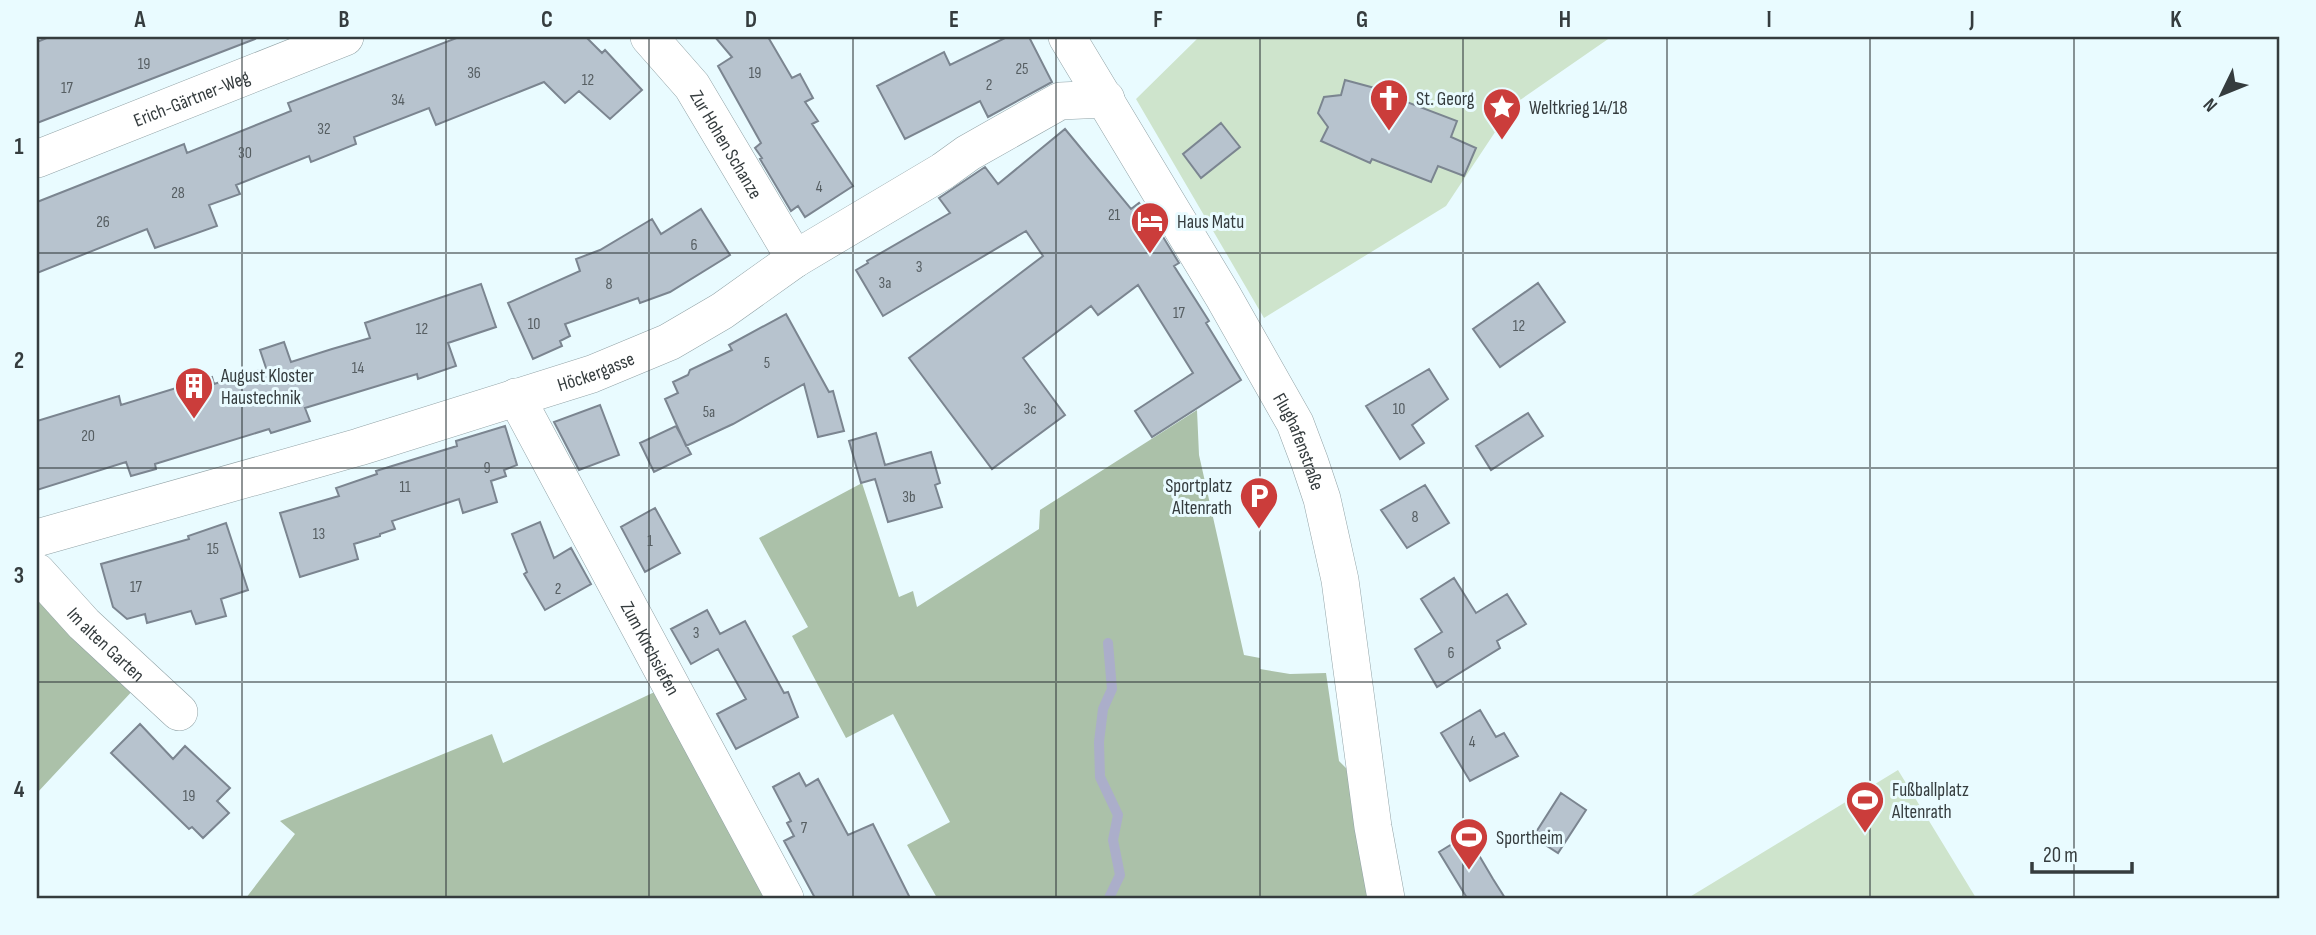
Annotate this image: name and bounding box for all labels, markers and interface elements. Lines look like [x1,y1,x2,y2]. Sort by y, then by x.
text: A [134,6,147,34]
text: B [339,6,350,34]
text: C [541,6,553,34]
text: D [745,6,757,34]
text: E [949,6,959,34]
text: F [1153,6,1163,34]
text: G [1356,6,1368,34]
text: H [1559,6,1571,34]
text: I [1766,6,1772,34]
text: J [1968,6,1975,34]
text: K [2170,6,2182,34]
house number: 19 [138,55,150,74]
house number: 25 [1015,60,1029,79]
north arrow [2186,60,2256,130]
house number: 36 [467,64,481,83]
house number: 19 [749,64,761,83]
street label: Erich-Gärtner-Weg [131,66,254,133]
house number: 12 [582,71,594,90]
house number: 2 [986,76,992,95]
church icon: St. Georg [1368,77,1410,132]
house number: 17 [61,79,74,98]
place icon: Weltkrieg 14/18 [1481,86,1523,141]
street label: Zur Hohen Schanze [684,87,767,203]
place label: St. Georg [1416,88,1475,111]
house number: 34 [391,91,405,110]
text: N [2199,93,2223,116]
place label: Weltkrieg 14/18 [1529,97,1628,120]
house number: 32 [317,120,331,139]
text: 1 [14,133,24,161]
house number: 30 [238,144,252,163]
house number: 4 [816,178,823,197]
house number: 28 [171,184,185,203]
hotel icon: Haus Matu [1129,200,1171,255]
house number: 21 [1108,206,1121,225]
place label: Haus Matu [1177,211,1244,234]
house number: 26 [96,213,110,232]
house number: 6 [690,236,698,255]
house number: 3 [916,258,922,277]
house number: 3a [879,274,891,293]
house number: 8 [605,275,613,294]
house number: 17 [1173,304,1186,323]
house number: 10 [528,315,540,334]
house number: 12 [1513,317,1525,336]
house number: 12 [416,320,428,339]
text: 2 [14,347,24,375]
street label: Höckergasse [555,348,638,397]
house number: 5 [764,354,770,373]
house number: 14 [352,359,364,378]
building icon: August Kloster Haustechnik [173,365,215,420]
place label: August Kloster Haustechnik [220,365,314,410]
street label: Flughafenstraße [1267,389,1328,493]
house number: 3c [1023,400,1037,419]
house number: 10 [1393,400,1405,419]
house number: 5a [703,403,715,422]
house number: 20 [81,427,95,446]
house number: 9 [483,459,491,478]
place label: Sportplatz Altenrath [1165,475,1232,520]
parking icon: Sportplatz Altenrath [1238,475,1280,530]
house number: 11 [399,478,411,497]
house number: 3b [902,488,916,507]
house number: 8 [1411,508,1419,527]
house number: 13 [313,525,325,544]
house number: 1 [647,532,653,551]
house number: 15 [207,540,219,559]
text: 3 [14,562,24,590]
house number: 17 [130,578,143,597]
house number: 2 [555,580,561,599]
street label: Zum Kirchsiefen [615,598,684,700]
street label: Im alten Garten [61,603,149,687]
house number: 3 [693,624,699,643]
house number: 6 [1447,644,1455,663]
house number: 4 [1469,733,1476,752]
text: 4 [14,776,25,804]
sports icon: Fußballplatz Altenrath [1844,779,1886,834]
place label: Fußballplatz Altenrath [1891,779,1969,824]
house number: 19 [183,787,195,806]
sports icon: Sportheim [1448,816,1490,871]
house number: 7 [801,819,808,838]
place label: Sportheim [1496,827,1563,850]
scale bar [2032,830,2132,874]
text: 20 m [2043,843,2078,868]

